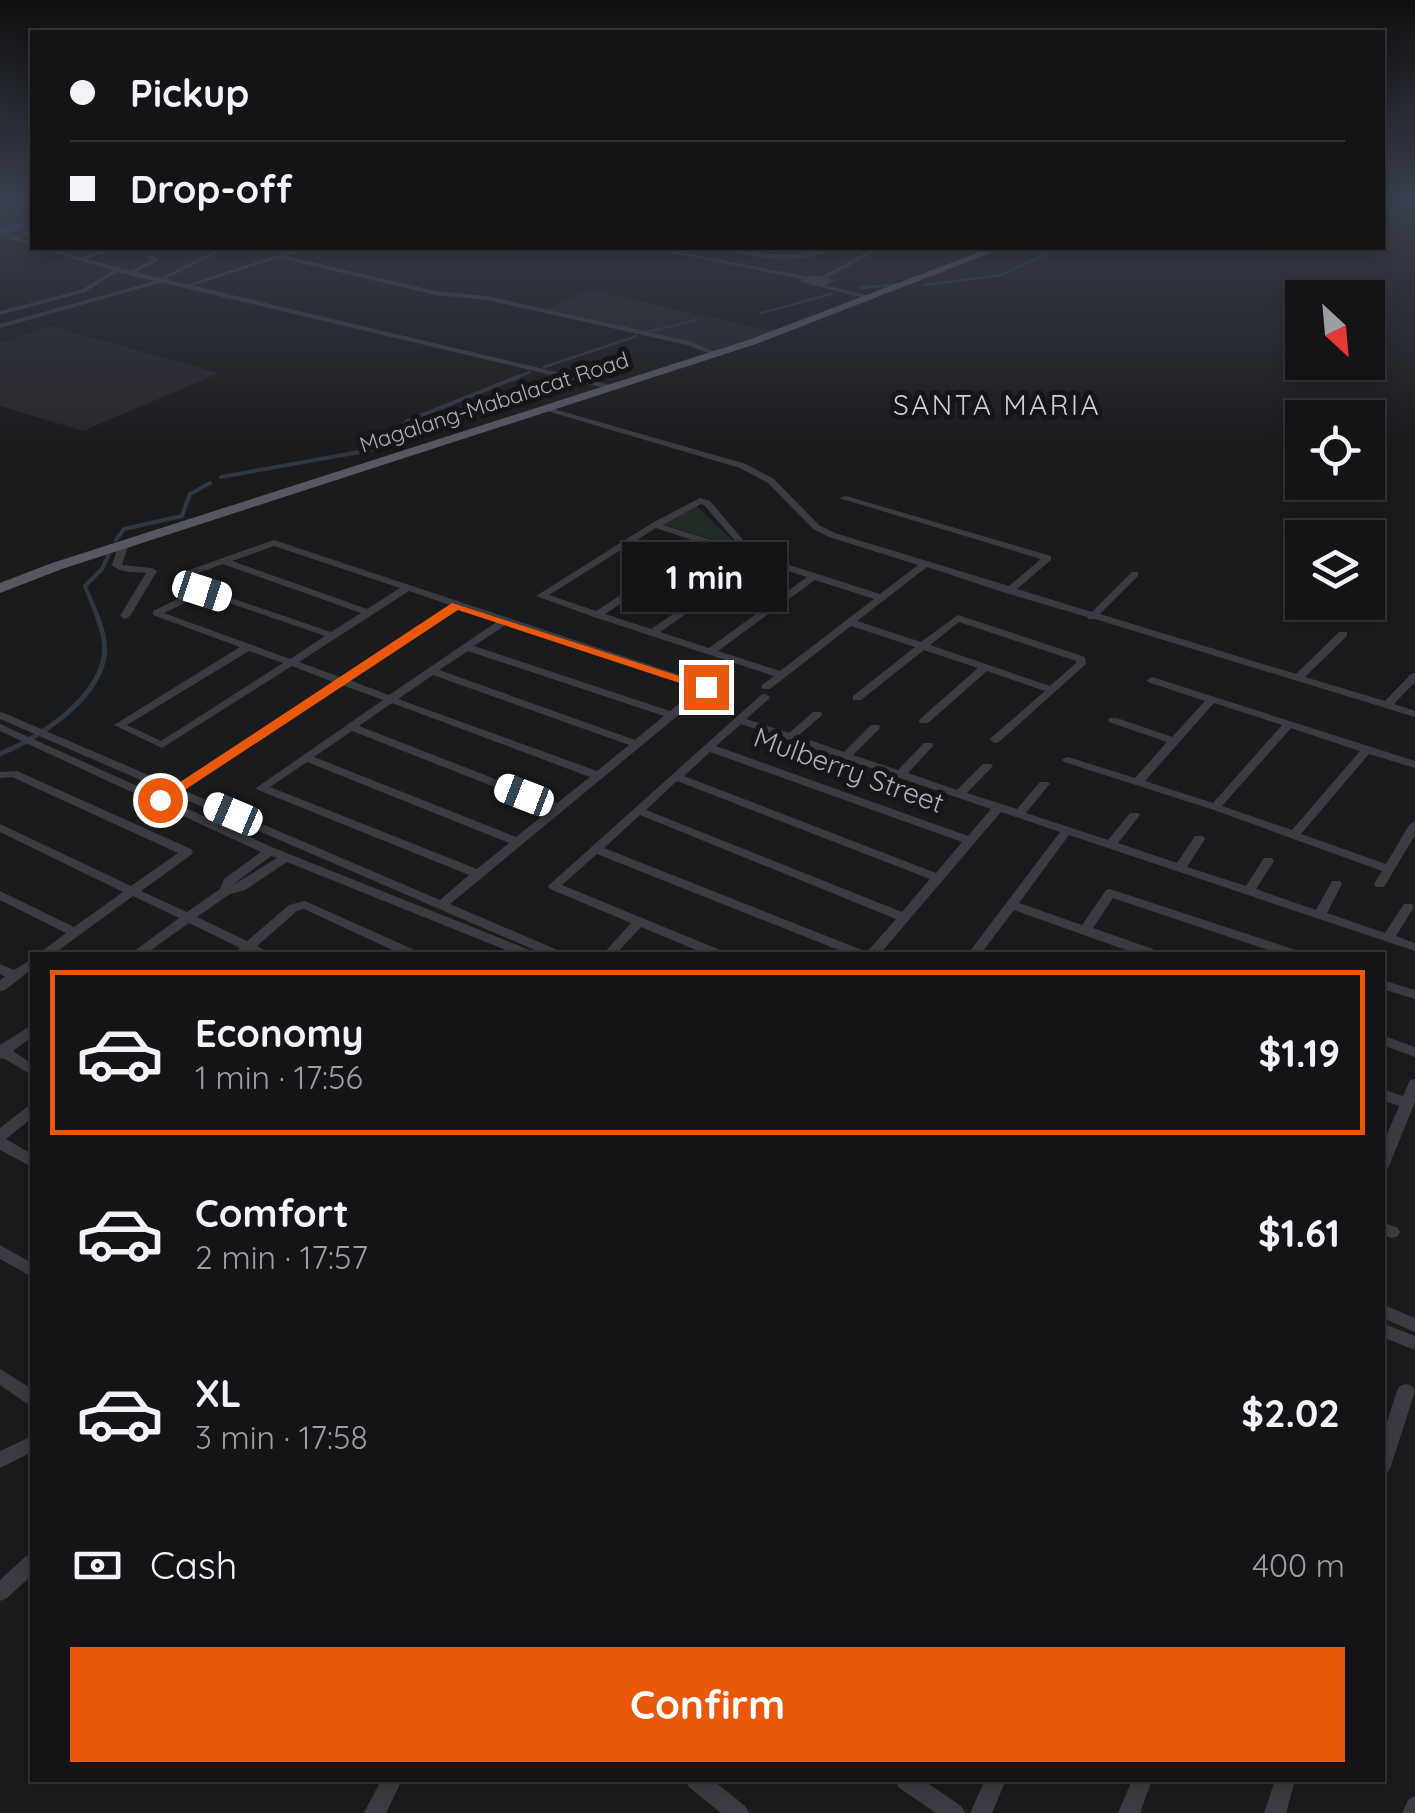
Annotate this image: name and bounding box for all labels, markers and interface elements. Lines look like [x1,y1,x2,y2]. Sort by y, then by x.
text: Pickup [130,69,249,117]
text: Drop-off [130,165,292,213]
north arrow [1285,280,1385,380]
map controls [1285,280,1385,620]
street label: Magalang-Mabalacat Road [356,345,632,459]
district label: SANTA MARIA [893,387,1101,422]
button: locate [1285,400,1385,500]
button: layers [1285,520,1385,620]
callout: 1 min [624,542,788,612]
text: 1 min [666,557,743,597]
car [169,567,235,615]
route end [684,665,729,710]
street label: Mulberry Street [749,719,949,820]
car [491,770,557,820]
route start [138,778,183,823]
car [200,788,266,840]
icon: car [75,1008,165,1098]
text: Economy [195,1009,364,1057]
text: $1.19 [1259,1029,1340,1077]
text: 1 min · 17:56 [195,1057,363,1097]
icon: car [75,1188,165,1278]
text: Comfort [195,1189,349,1237]
text: $1.61 [1258,1209,1340,1257]
text: 2 min · 17:57 [195,1237,368,1277]
icon: car [75,1368,165,1458]
text: XL [195,1369,241,1417]
text: $2.02 [1241,1389,1340,1437]
text: 3 min · 17:58 [195,1417,368,1457]
icon: cash [70,1538,125,1593]
text: Cash [150,1541,237,1589]
text: 400 m [1252,1545,1345,1585]
button: Confirm [70,1647,1345,1762]

